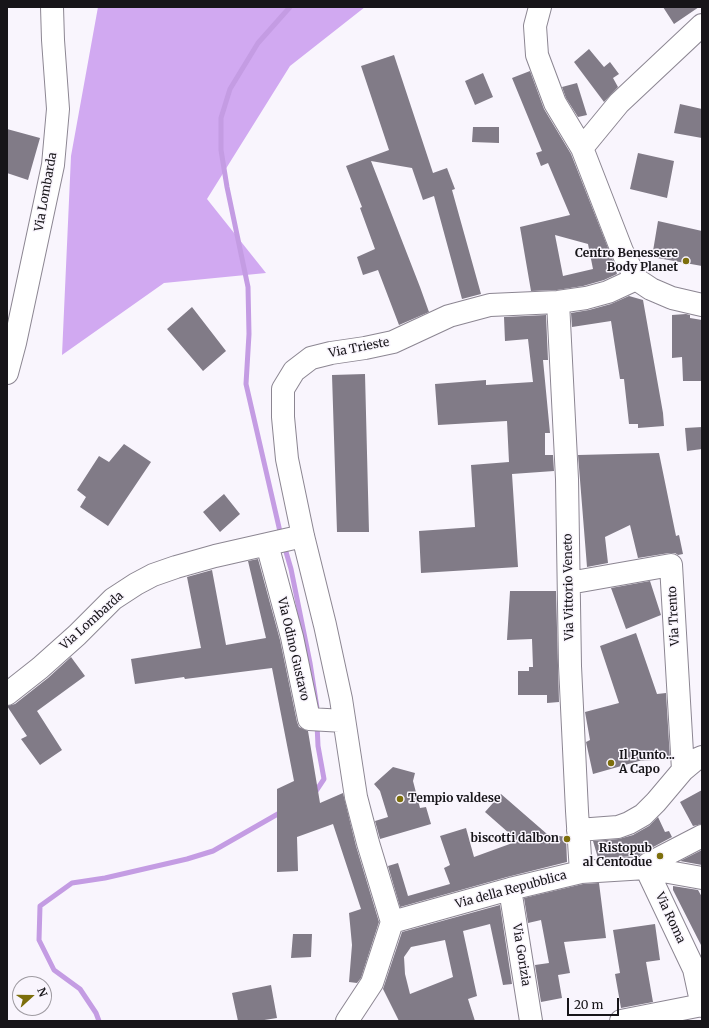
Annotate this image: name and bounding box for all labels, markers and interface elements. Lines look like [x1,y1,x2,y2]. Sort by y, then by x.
street label: Via Lombarda [32,151,60,233]
place label: Centro Benessere Body Planet [575,247,678,275]
marker: Centro Benessere Body Planet [681,256,691,266]
street label: Via Trieste [327,335,391,361]
street label: Via Vittorio Veneto [561,533,577,641]
street label: Via Trento [665,586,683,646]
street label: Via Lombarda [57,589,127,653]
street label: Via Odino Gustavo [274,596,312,702]
place label: Il Punto... A Capo [619,749,675,777]
marker: Il Punto... A Capo [606,758,616,768]
place label: Tempio valdese [408,792,500,806]
marker: Tempio valdese [395,794,405,804]
place label: biscotti dalbon [470,832,559,846]
marker: biscotti dalbon [562,834,572,844]
place label: Ristopub al Centodue [583,842,652,870]
marker: Ristopub al Centodue [655,851,665,861]
street label: Via della Repubblica [454,868,568,912]
street label: Via Roma [652,890,688,946]
street label: Via Gorizia [509,923,533,987]
north arrow [12,976,52,1016]
text: N [34,985,50,999]
scale bar [569,990,621,1016]
text: 20 m [574,997,603,1012]

